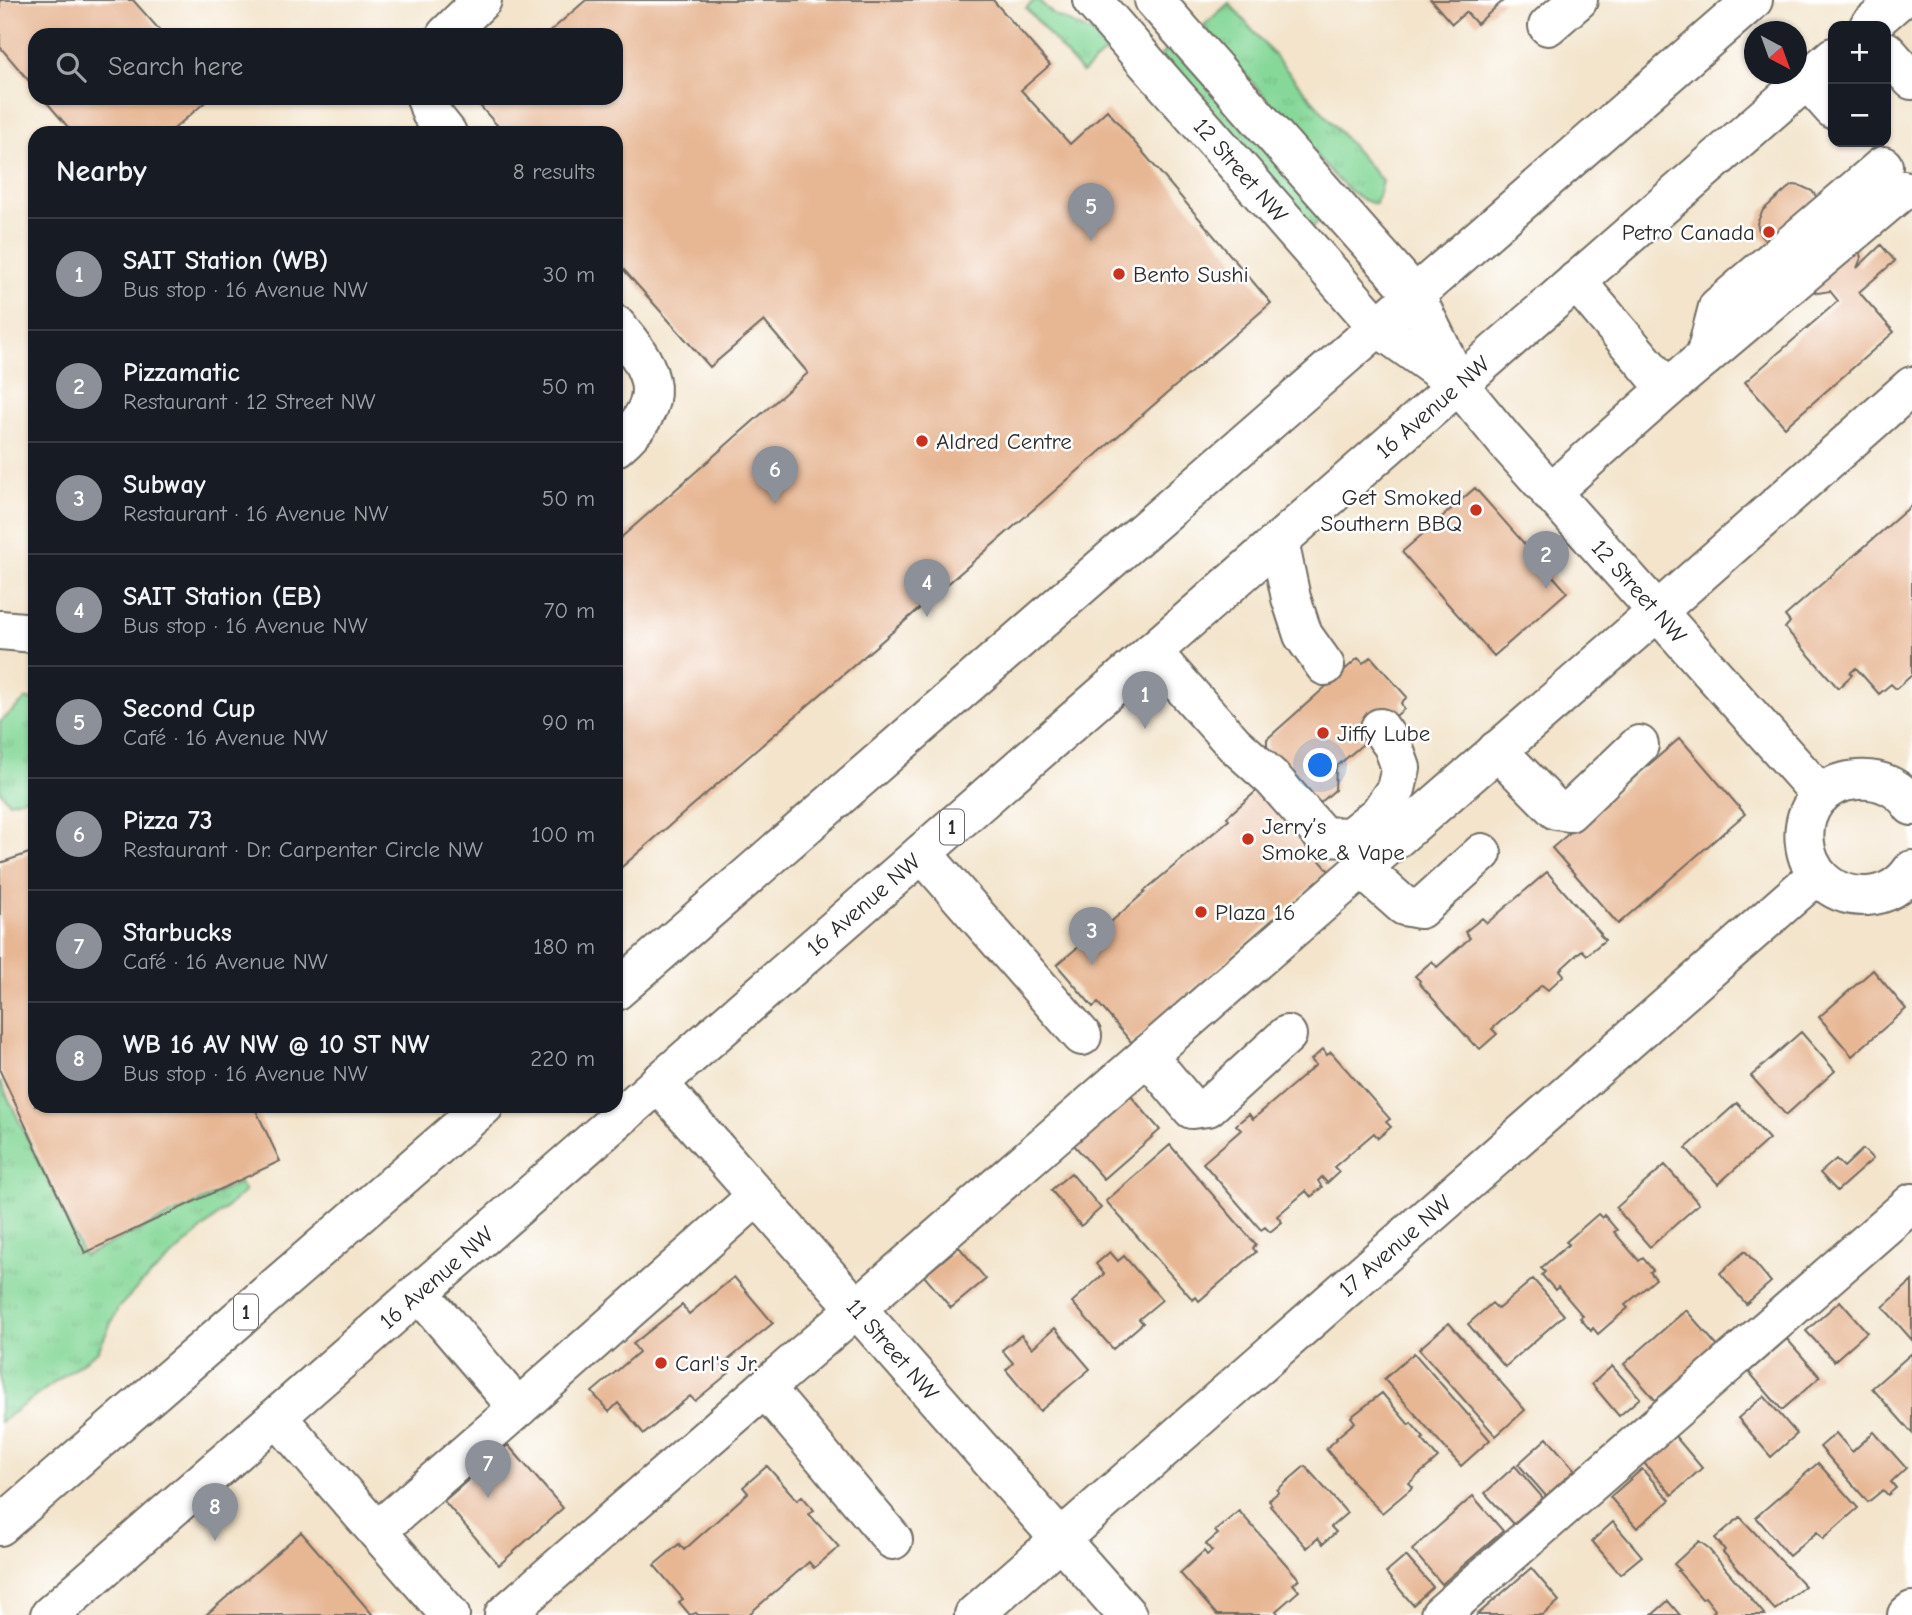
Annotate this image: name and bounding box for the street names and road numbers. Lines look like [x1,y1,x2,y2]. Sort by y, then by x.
street label: 12 Street NW [1188,113,1293,228]
street label: 16 Avenue NW [1370,350,1495,464]
street label: 12 Street NW [1586,534,1692,649]
road number: 1 [940,810,964,844]
street label: 16 Avenue NW [801,848,926,962]
street label: 17 Avenue NW [1333,1189,1457,1302]
street label: 16 Avenue NW [374,1221,499,1335]
street label: 11 Street NW [840,1293,944,1406]
road number: 1 [234,1294,258,1330]

